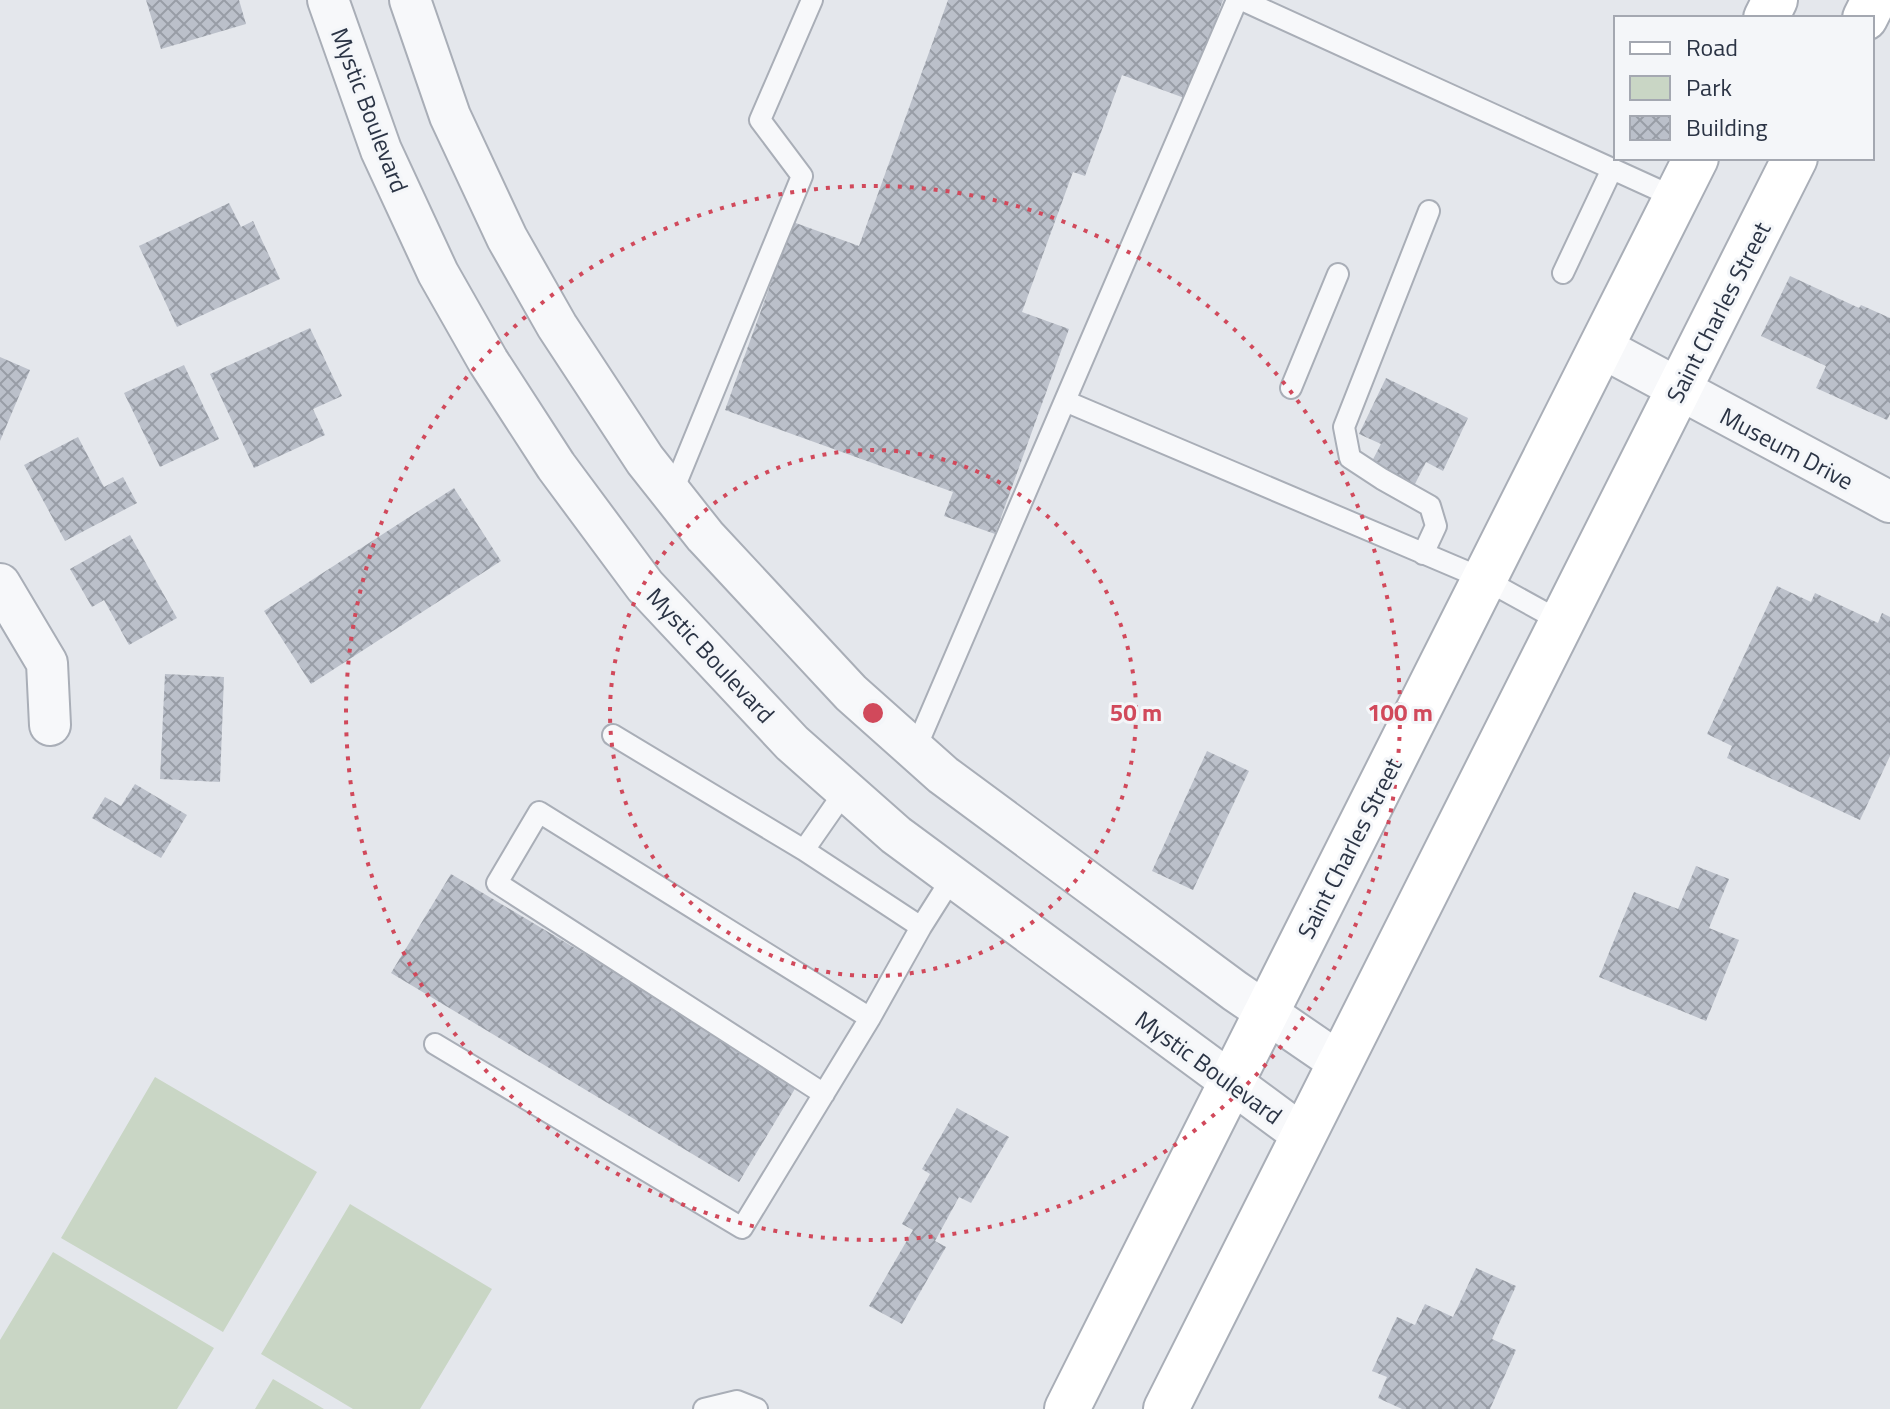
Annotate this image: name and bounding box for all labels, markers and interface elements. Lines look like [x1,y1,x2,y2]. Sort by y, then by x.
legend [1614,16,1874,160]
street label: Mystic Boulevard [322,22,418,198]
text: Road [1686,29,1738,65]
text: Park [1686,69,1732,105]
text: Building [1686,109,1768,145]
street label: Saint Charles Street [1657,215,1779,409]
street label: Museum Drive [1714,398,1860,498]
street label: Mystic Boulevard [639,579,783,731]
text: 50 m [1110,694,1162,730]
text: 100 m [1367,694,1433,730]
centre of rings [859,699,887,727]
street label: Saint Charles Street [1288,751,1410,945]
street label: Mystic Boulevard [1128,1001,1290,1133]

